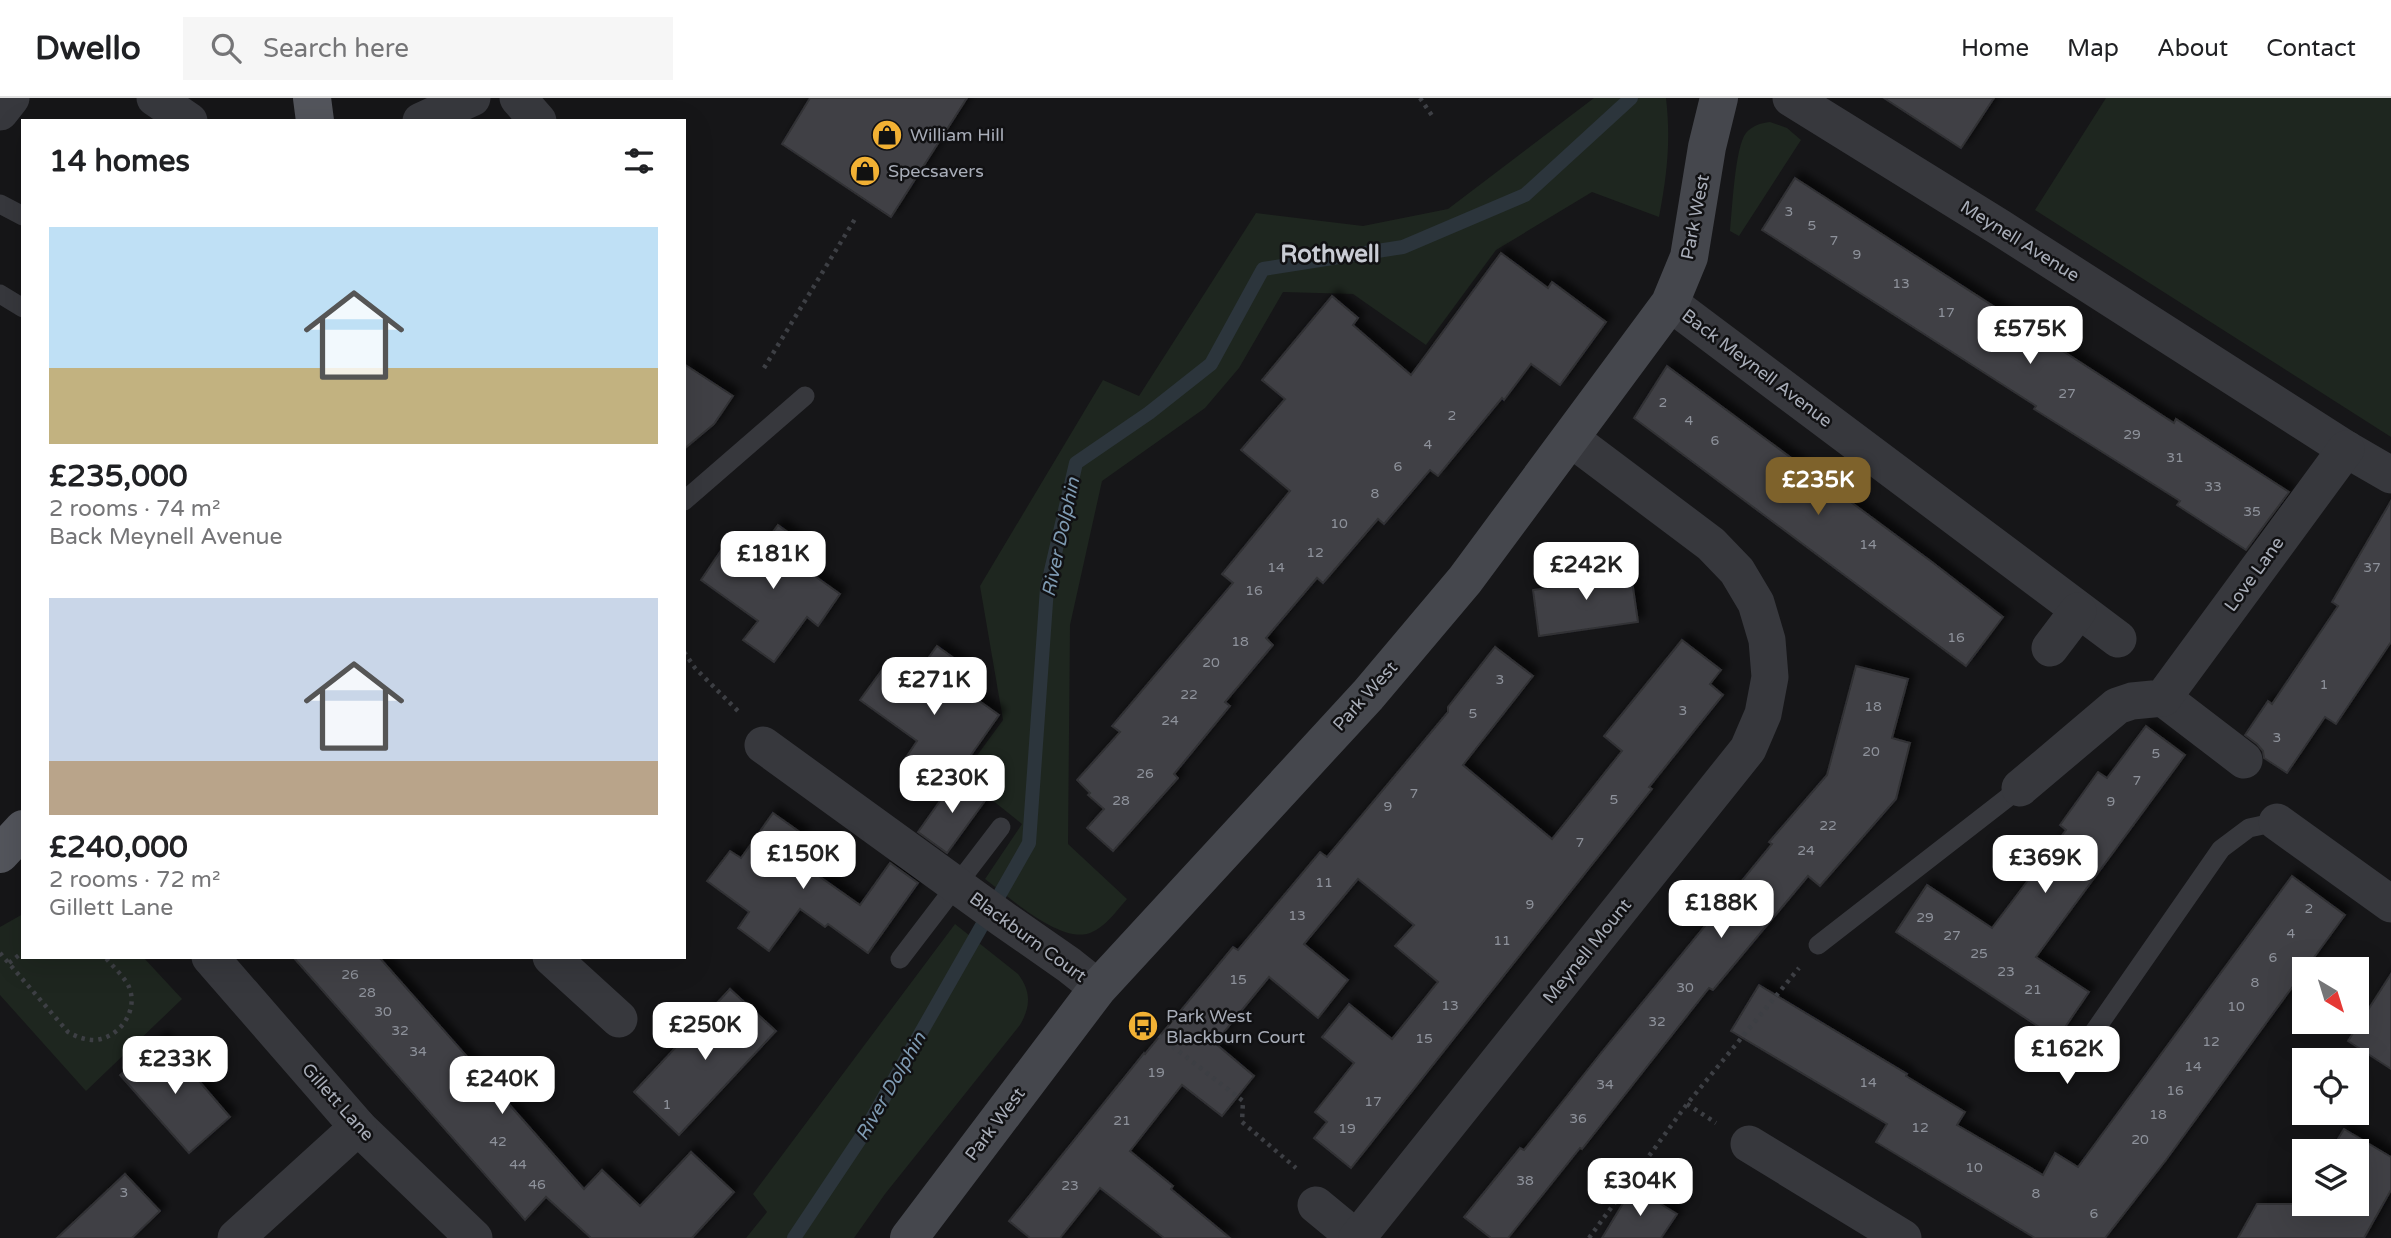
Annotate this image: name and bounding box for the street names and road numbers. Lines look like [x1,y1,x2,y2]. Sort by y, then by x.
street label: Park West [1676,173,1714,261]
street label: Meynell Avenue [1956,196,2084,286]
street label: Back Meynell Avenue [1677,304,1837,432]
street label: Love Lane [2220,532,2288,616]
street label: Park West [1328,657,1402,735]
street label: Blackburn Court [965,887,1091,987]
street label: Meynell Mount [1538,894,1636,1008]
street label: Gillett Lane [297,1058,379,1146]
street label: Park West [960,1083,1030,1165]

